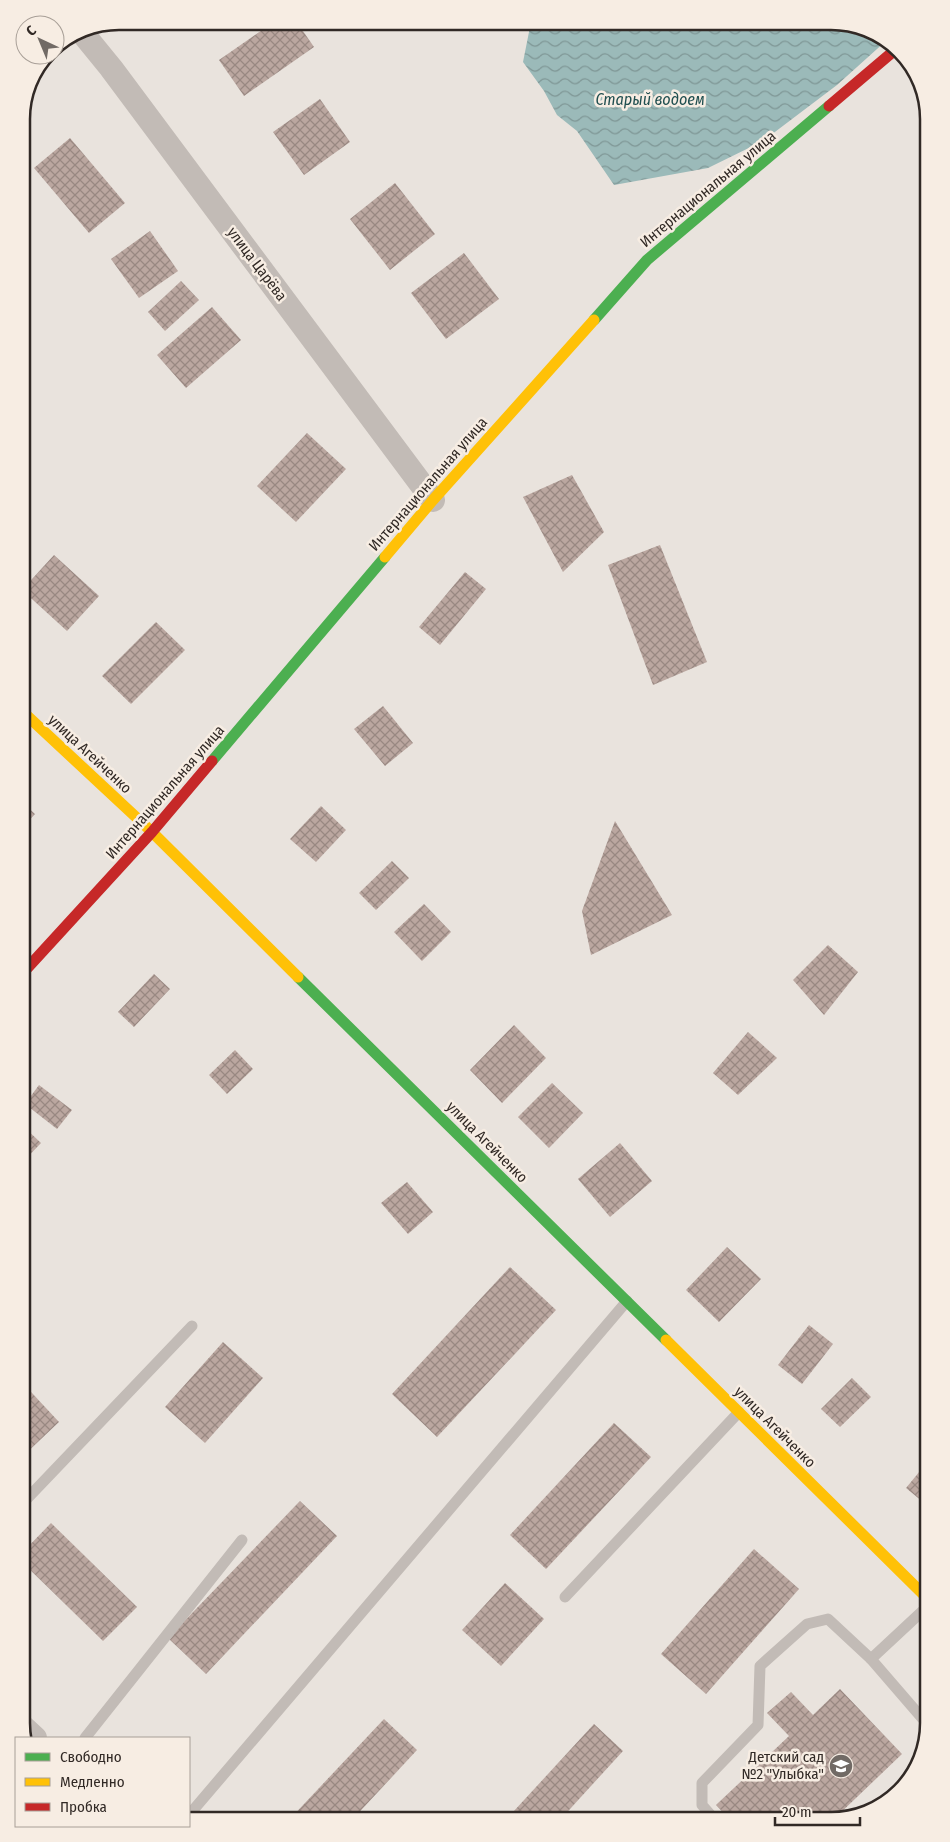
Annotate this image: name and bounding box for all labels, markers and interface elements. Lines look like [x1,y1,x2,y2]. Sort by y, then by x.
north arrow [15,15,65,65]
text: С [23,22,40,40]
water label: Старый водоем [595,90,705,109]
street label: Интернациональная улица [637,127,779,251]
street label: улица Царёва [223,224,291,304]
street label: Интернациональная улица [365,413,491,555]
street label: улица Агейченко [45,711,136,797]
street label: Интернациональная улица [102,721,228,863]
street label: улица Агейченко [443,1098,531,1186]
street label: улица Агейченко [731,1383,819,1471]
legend [15,1737,190,1827]
text: Свободно [60,1748,122,1766]
place label: Детский сад №2 "Улыбка" [741,1748,824,1783]
school or university icon: Детский сад №2 "Улыбка" [828,1753,854,1779]
text: Медленно [60,1773,125,1791]
scale bar [775,1794,860,1826]
text: Пробка [60,1798,107,1816]
text: 20 m [782,1803,812,1821]

